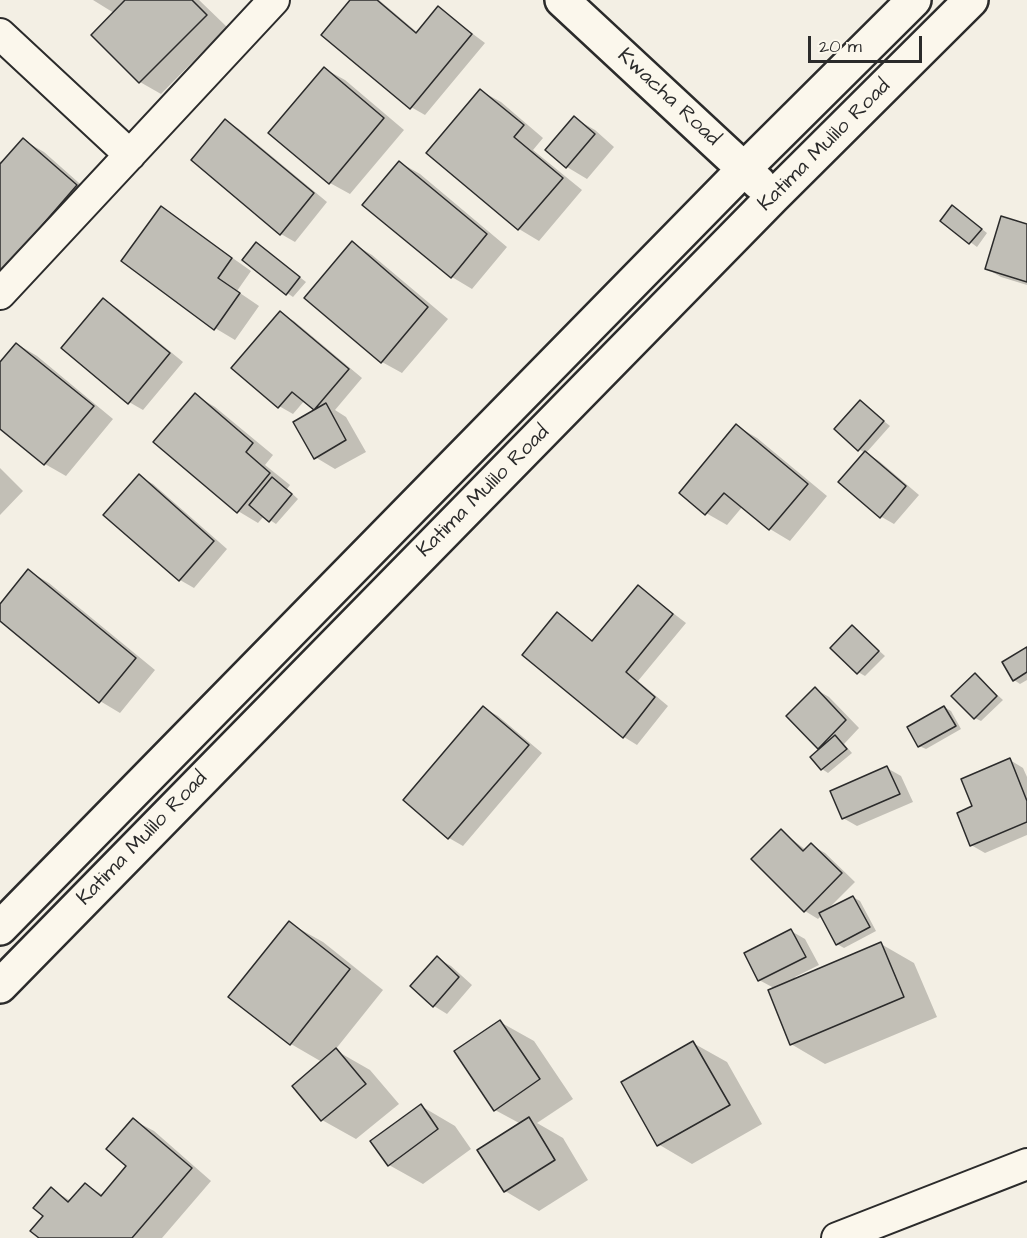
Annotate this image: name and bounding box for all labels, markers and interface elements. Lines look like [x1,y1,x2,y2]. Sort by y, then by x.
scale bar [811,24,925,62]
text: 20 m [819,34,862,59]
street label: Kwacha Road [611,44,725,152]
street label: Katima Mulilo Road [754,75,896,217]
street label: Katima Mulilo Road [413,421,555,563]
street label: Katima Mulilo Road [73,767,213,911]

